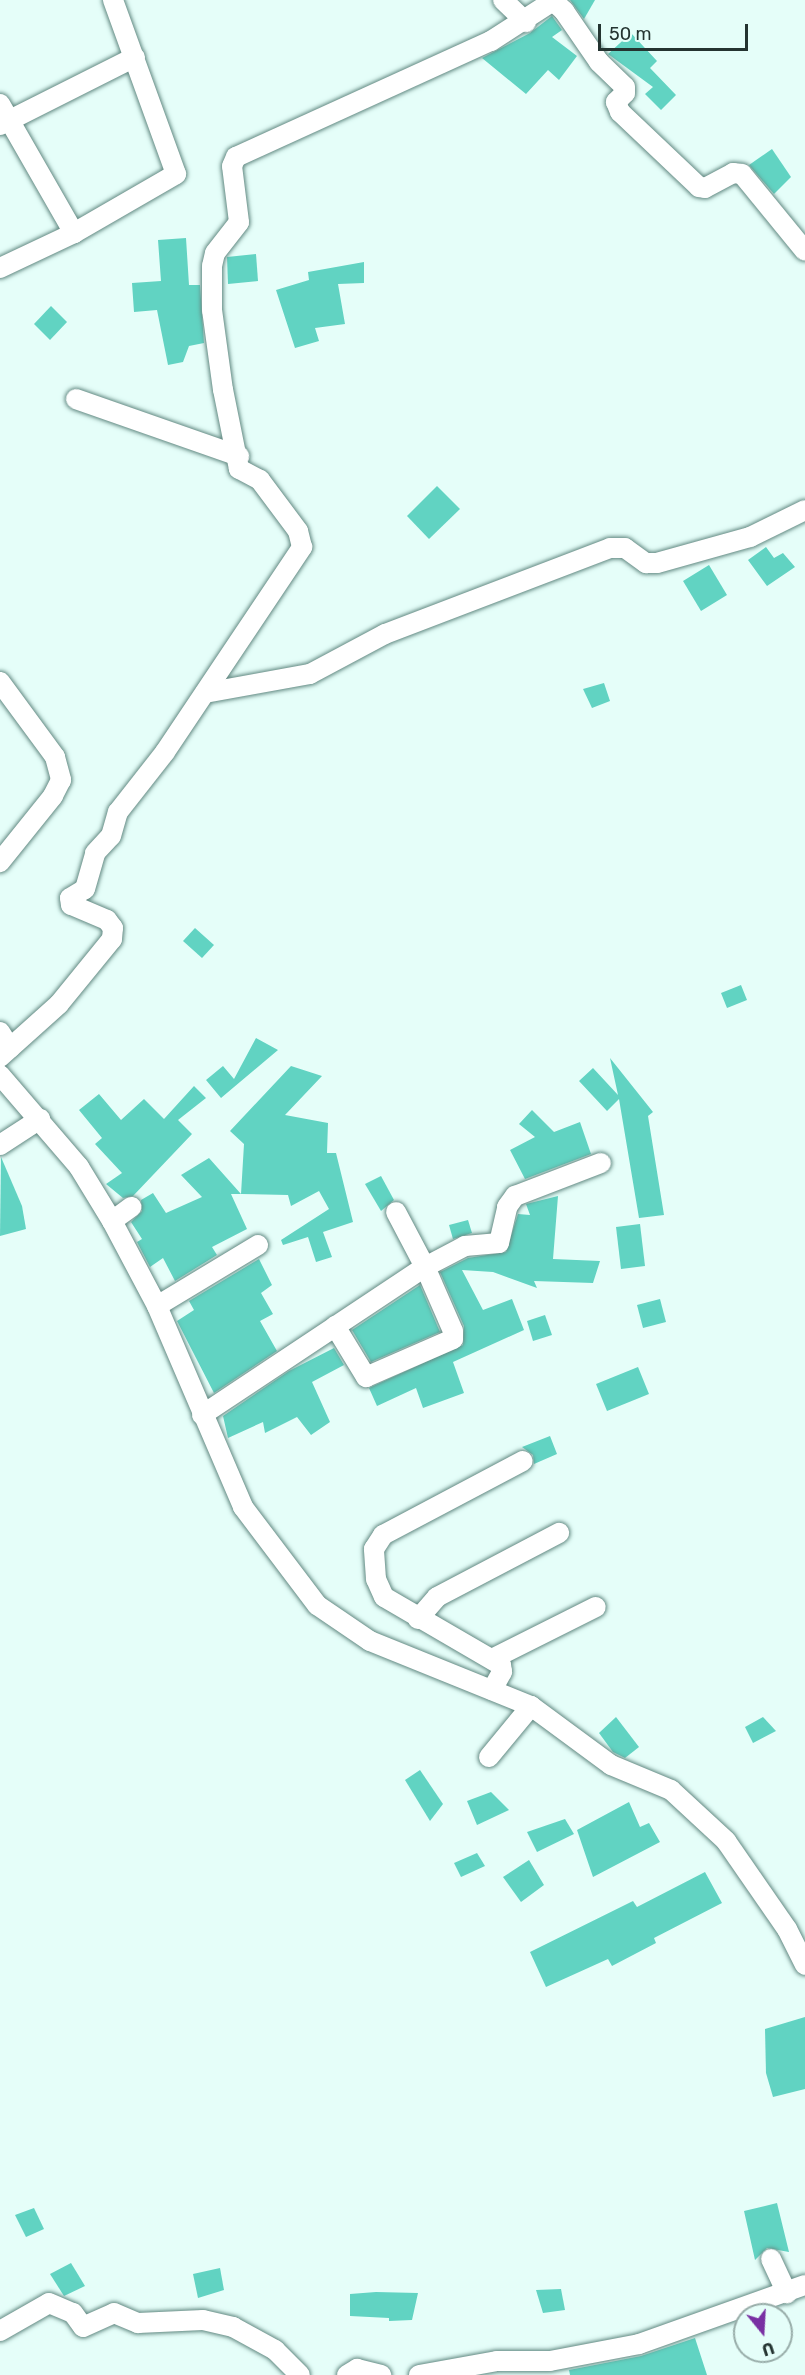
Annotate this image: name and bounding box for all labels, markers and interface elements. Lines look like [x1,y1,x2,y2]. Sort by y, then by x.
scale bar [601,12,751,50]
text: 50 m [609,23,652,45]
north arrow [733,2303,793,2363]
text: U [760,2338,777,2360]

